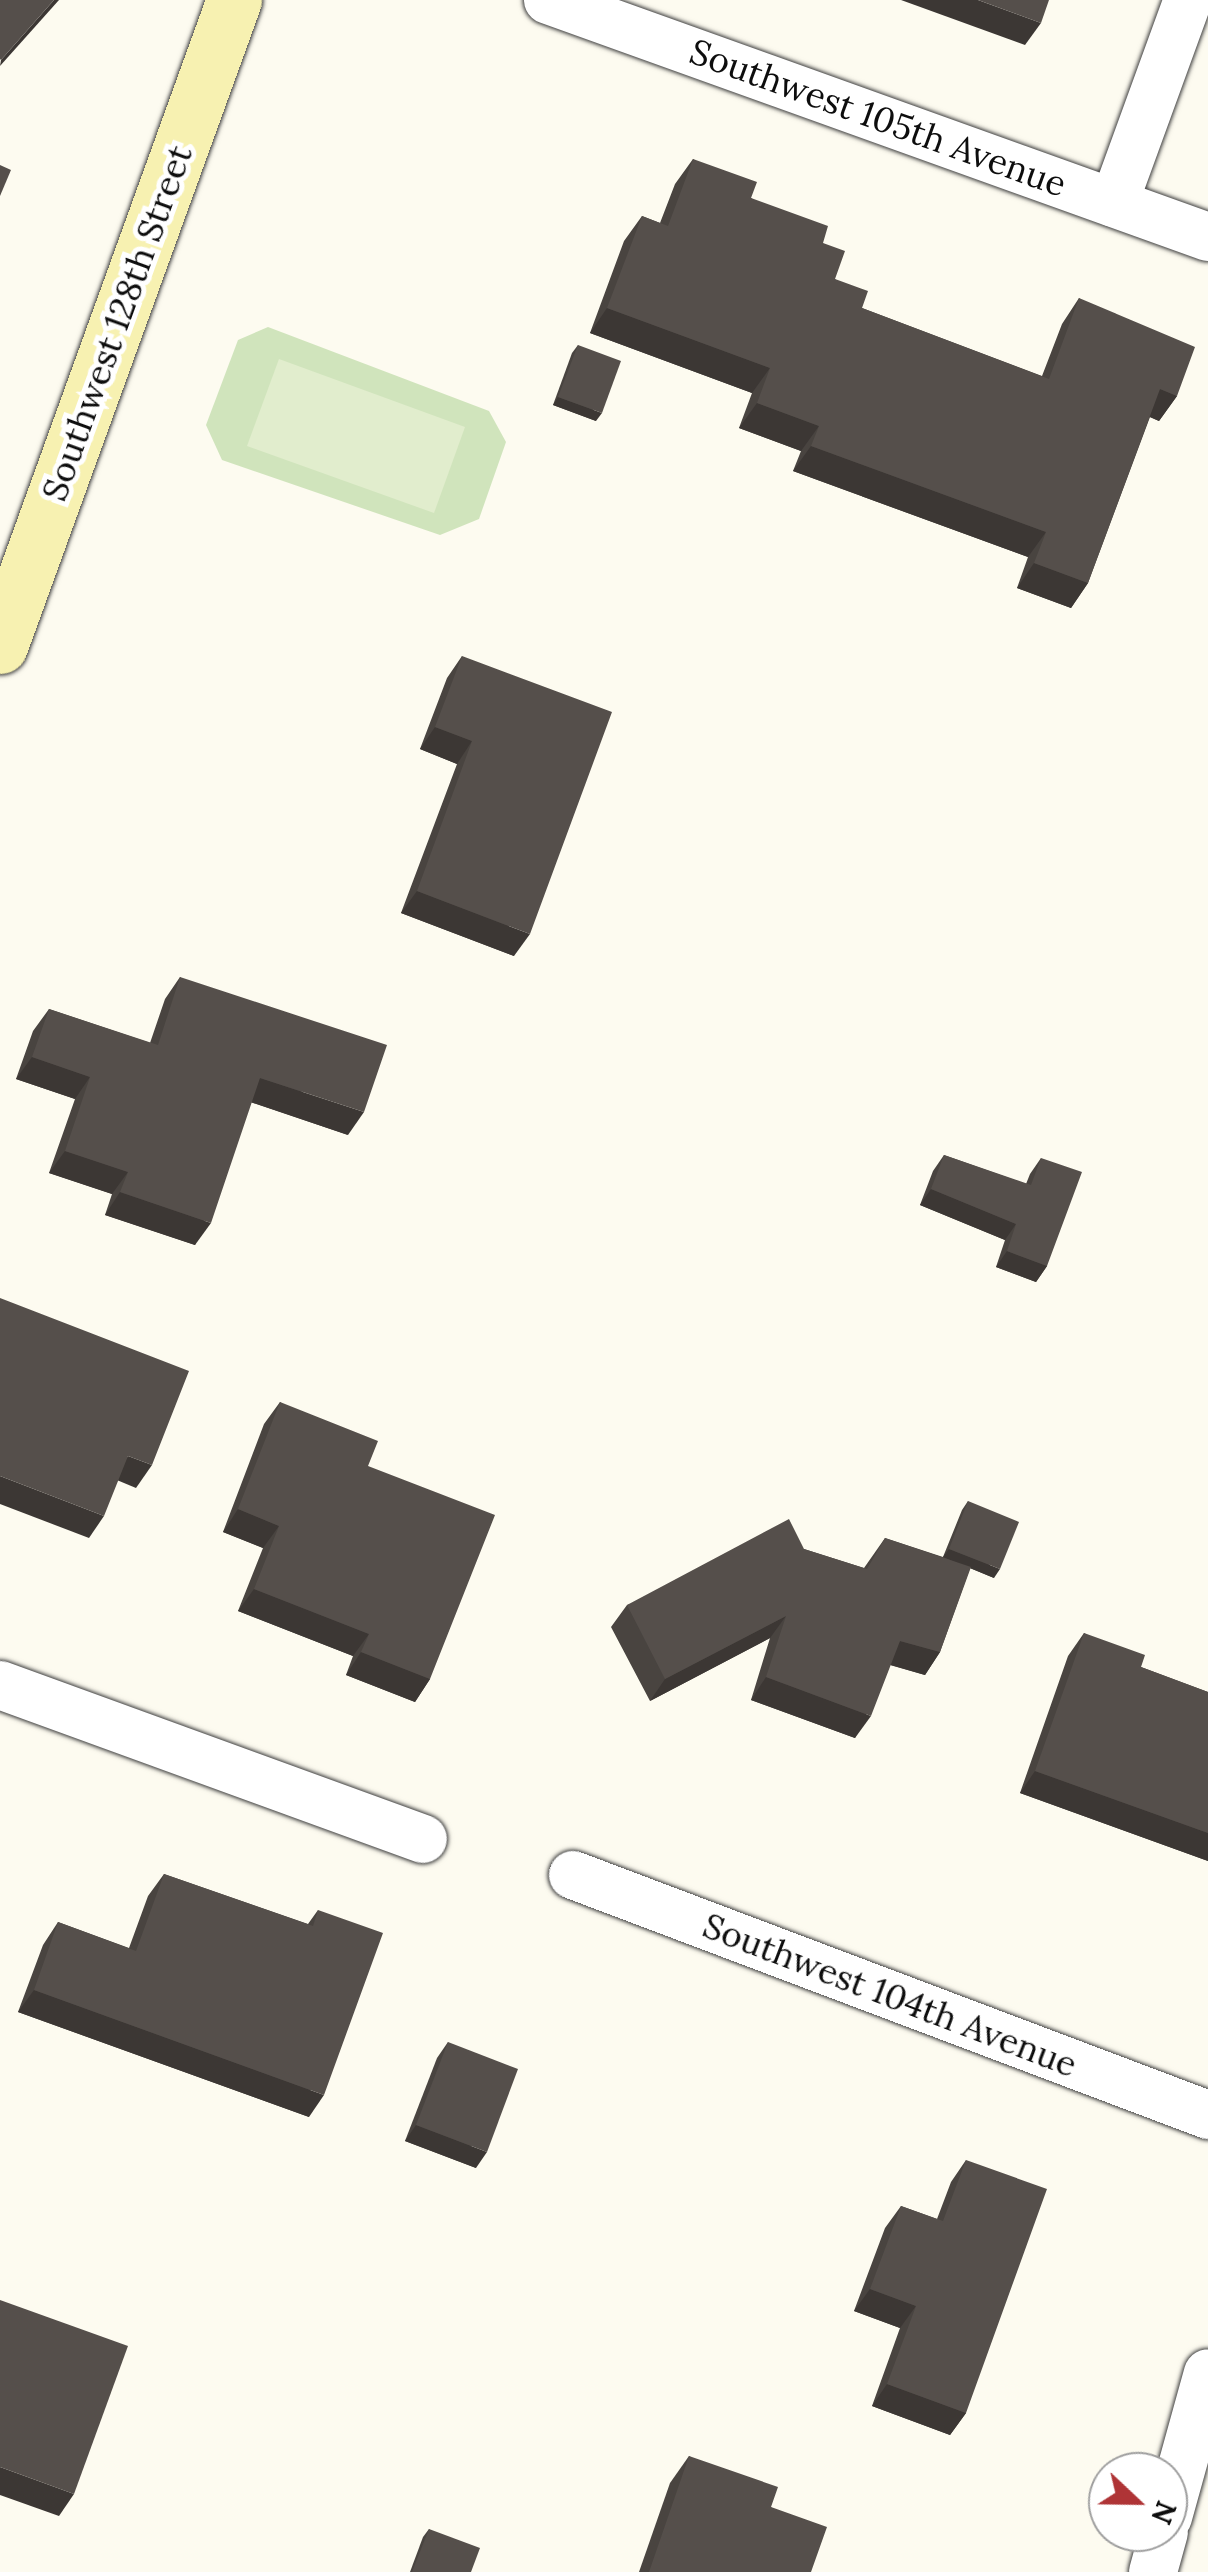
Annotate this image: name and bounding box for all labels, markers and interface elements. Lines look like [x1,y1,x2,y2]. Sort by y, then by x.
street label: Southwest 105th Avenue [684,30,1072,206]
street label: Southwest 128th Street [33,140,201,506]
street label: Southwest 104th Avenue [697,1904,1083,2086]
north arrow [1088,2452,1188,2552]
text: N [1143,2496,1185,2529]

